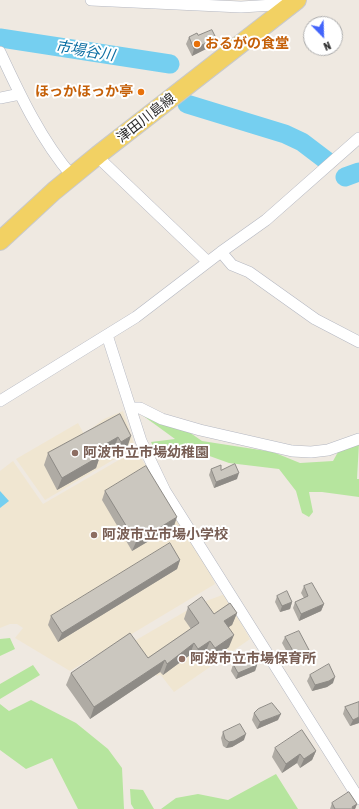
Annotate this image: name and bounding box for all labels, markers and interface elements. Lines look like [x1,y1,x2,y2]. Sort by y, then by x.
north arrow [303,16,343,56]
place label: おるがの食堂 [205,36,289,52]
water label: 市場谷川 [54,37,116,65]
marker: おるがの食堂 [192,39,202,49]
text: N [322,39,333,53]
place label: ほっかほっか亭 [35,84,133,100]
marker: ほっかほっか亭 [136,87,146,97]
street label: 津田川島線 [113,90,179,146]
place label: 阿波市立市場幼稚園 [83,445,209,461]
marker: 阿波市立市場幼稚園 [70,448,80,458]
place label: 阿波市立市場小学校 [102,527,228,543]
marker: 阿波市立市場小学校 [89,530,99,540]
place label: 阿波市立市場保育所 [190,651,316,667]
marker: 阿波市立市場保育所 [177,654,187,664]

